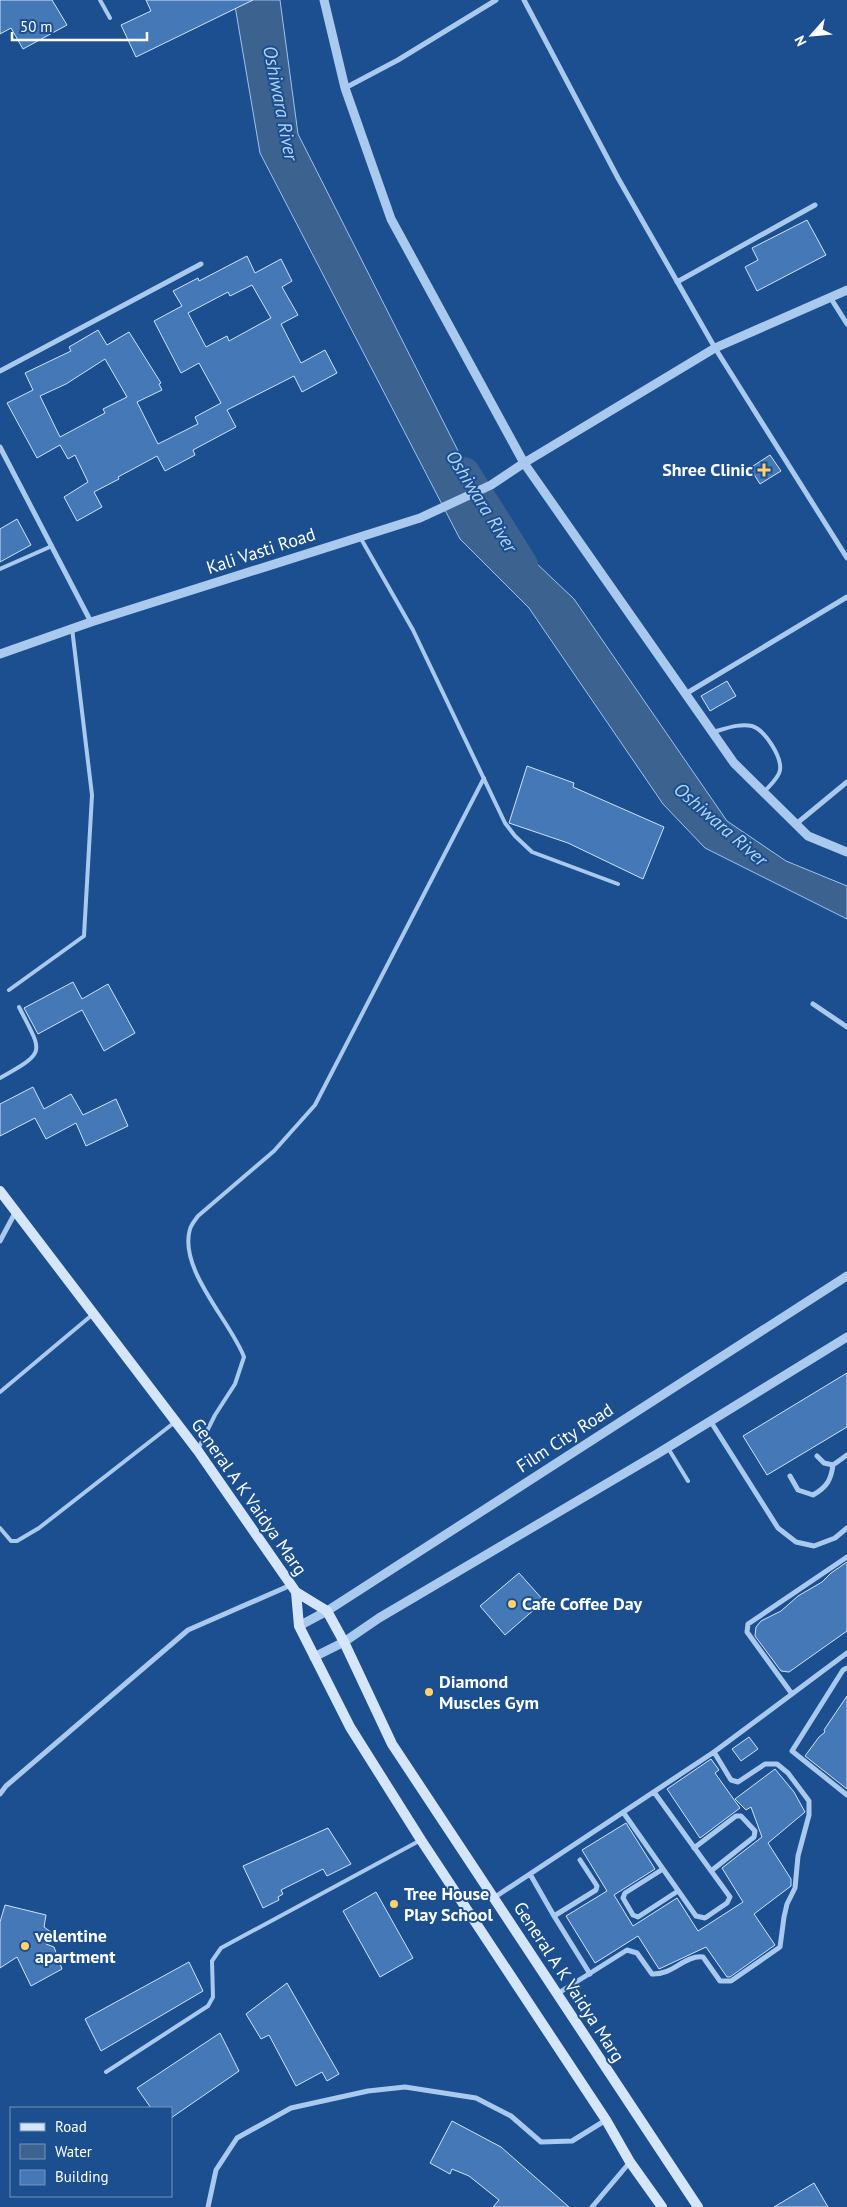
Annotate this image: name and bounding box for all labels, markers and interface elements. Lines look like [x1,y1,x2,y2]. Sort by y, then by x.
scale bar [12,10,148,42]
north arrow [787,10,837,60]
text: 50 m [20,17,53,36]
text: N [790,33,811,49]
water label: Oshiwara River [258,44,304,164]
water label: Oshiwara River [441,445,524,558]
place label: Shree Clinic [662,458,753,481]
marker: Shree Clinic [757,463,771,477]
street label: Kali Vasti Road [203,522,318,579]
water label: Oshiwara River [669,777,774,872]
street label: Film City Road [512,1398,617,1477]
street label: General A K Vaidya Marg [186,1414,312,1580]
place label: Cafe Coffee Day [522,1592,643,1615]
marker: Cafe Coffee Day [506,1598,518,1610]
place label: Diamond Muscles Gym [439,1670,539,1714]
marker: Diamond Muscles Gym [423,1686,435,1698]
place label: Tree House Play School [404,1882,494,1926]
street label: General A K Vaidya Marg [509,1897,630,2066]
marker: Tree House Play School [388,1898,400,1910]
place label: velentine apartment [34,1924,116,1968]
marker: velentine apartment [19,1940,31,1952]
legend [10,2107,172,2197]
text: Road [55,2117,87,2136]
text: Water [55,2142,92,2161]
text: Building [55,2167,109,2186]

